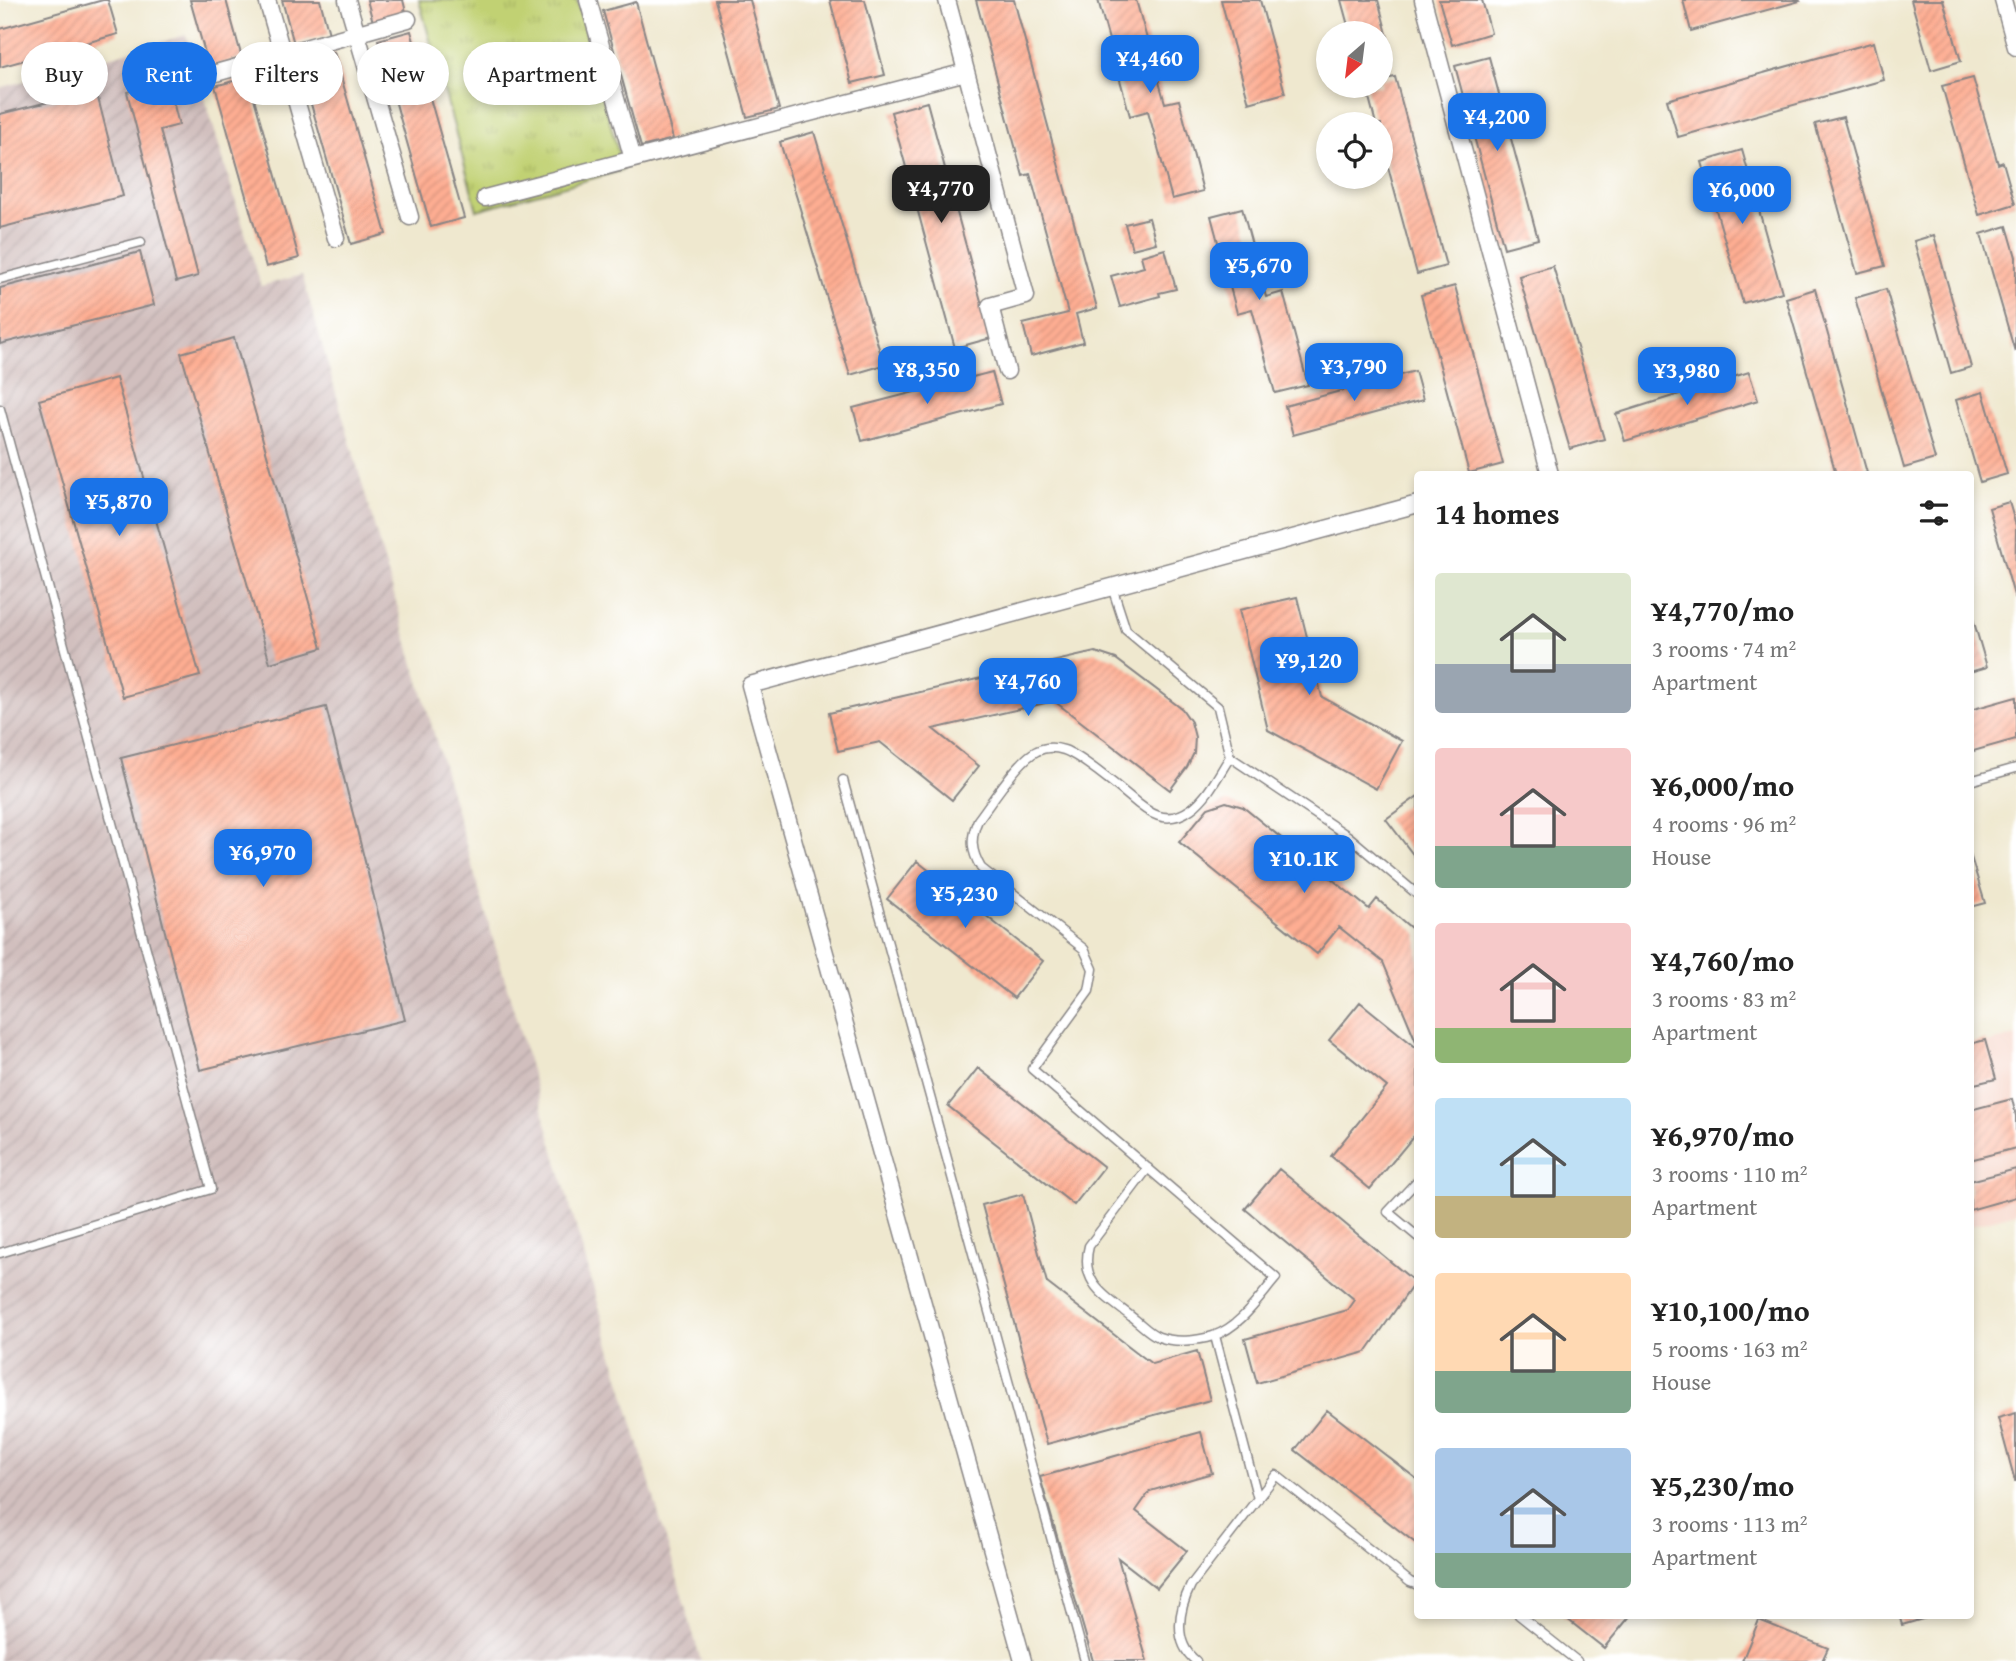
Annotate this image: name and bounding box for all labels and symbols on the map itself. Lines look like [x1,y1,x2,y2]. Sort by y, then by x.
north arrow [1316,21,1393,98]
pin: ¥4,460 [1093,36,1207,95]
pin: ¥4,200 [1440,94,1554,153]
pin: ¥4,770 [884,166,998,225]
pin: ¥6,000 [1685,166,1799,226]
pin: ¥5,670 [1202,243,1316,302]
pin: ¥3,790 [1297,344,1411,403]
pin: ¥8,350 [870,346,984,406]
pin: ¥3,980 [1630,348,1744,407]
pin: ¥5,870 [62,478,176,538]
pin: ¥9,120 [1252,638,1366,697]
pin: ¥4,760 [971,658,1085,718]
pin: ¥6,970 [206,830,320,889]
pin: ¥10.1K [1247,836,1361,895]
pin: ¥5,230 [908,870,1022,930]

